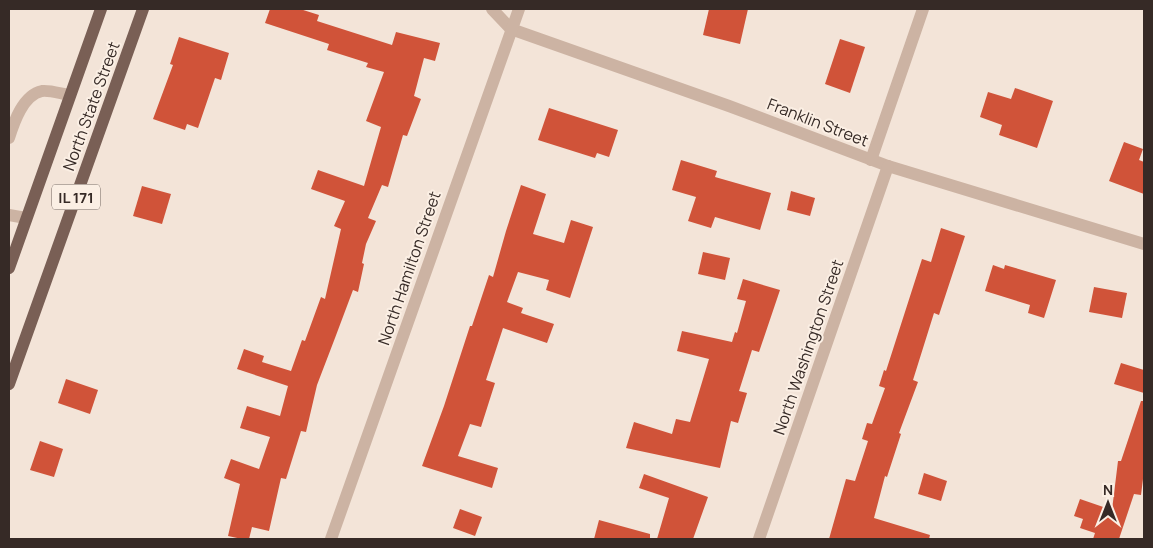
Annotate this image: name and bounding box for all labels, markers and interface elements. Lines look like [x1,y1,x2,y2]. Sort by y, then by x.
street label: North State Street [57,38,125,174]
street label: Franklin Street [764,93,872,151]
road number: IL 171 [52,184,100,210]
street label: North Hamilton Street [372,188,446,348]
street label: North Washington Street [768,256,848,438]
north arrow [1083,478,1133,528]
text: N [1103,480,1113,499]

